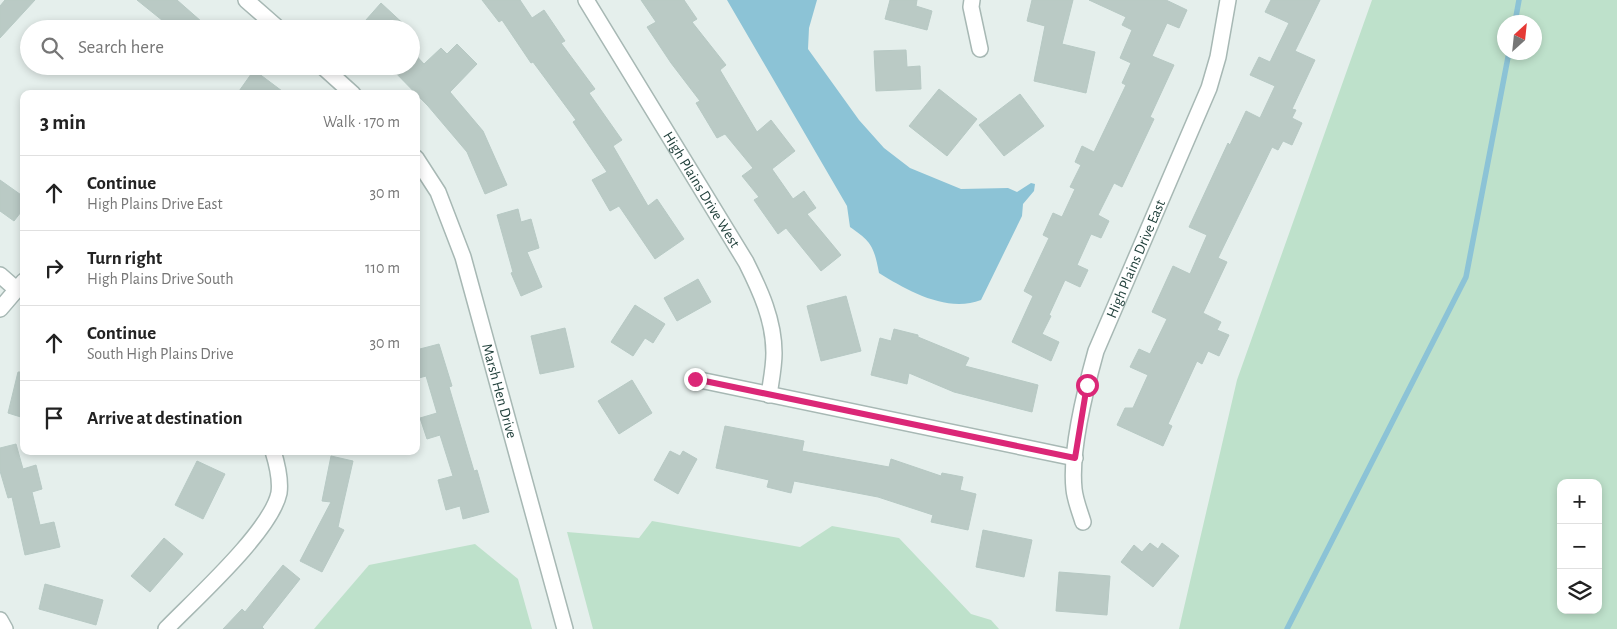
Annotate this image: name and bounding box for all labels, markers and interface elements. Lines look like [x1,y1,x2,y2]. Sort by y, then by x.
north arrow [1497,15,1542,60]
search box [20,20,420,75]
icon: search [38,34,66,62]
text: Search here [78,38,164,57]
text: 3 min [40,112,86,133]
text: Walk · 170 m [323,114,400,130]
street label: High Plains Drive West [661,129,743,250]
text: Continue [87,174,156,193]
icon: ahead [40,179,68,207]
text: 30 m [370,185,400,201]
text: High Plains Drive East [87,196,223,212]
street label: High Plains Drive East [1104,197,1168,320]
text: Turn right [87,249,162,268]
icon: right [40,254,68,282]
text: 110 m [365,260,400,276]
text: High Plains Drive South [87,271,234,287]
text: Continue [87,324,156,343]
icon: ahead [40,329,68,357]
text: 30 m [370,335,400,351]
street label: Marsh Hen Drive [480,342,520,440]
text: South High Plains Drive [87,346,234,362]
route end [684,368,707,391]
route start [1076,374,1099,397]
icon: arrive [40,404,68,432]
text: Arrive at destination [87,409,243,428]
map controls [1557,479,1602,614]
button: + [1557,479,1602,524]
button: − [1557,524,1602,569]
button: layers [1557,569,1602,614]

